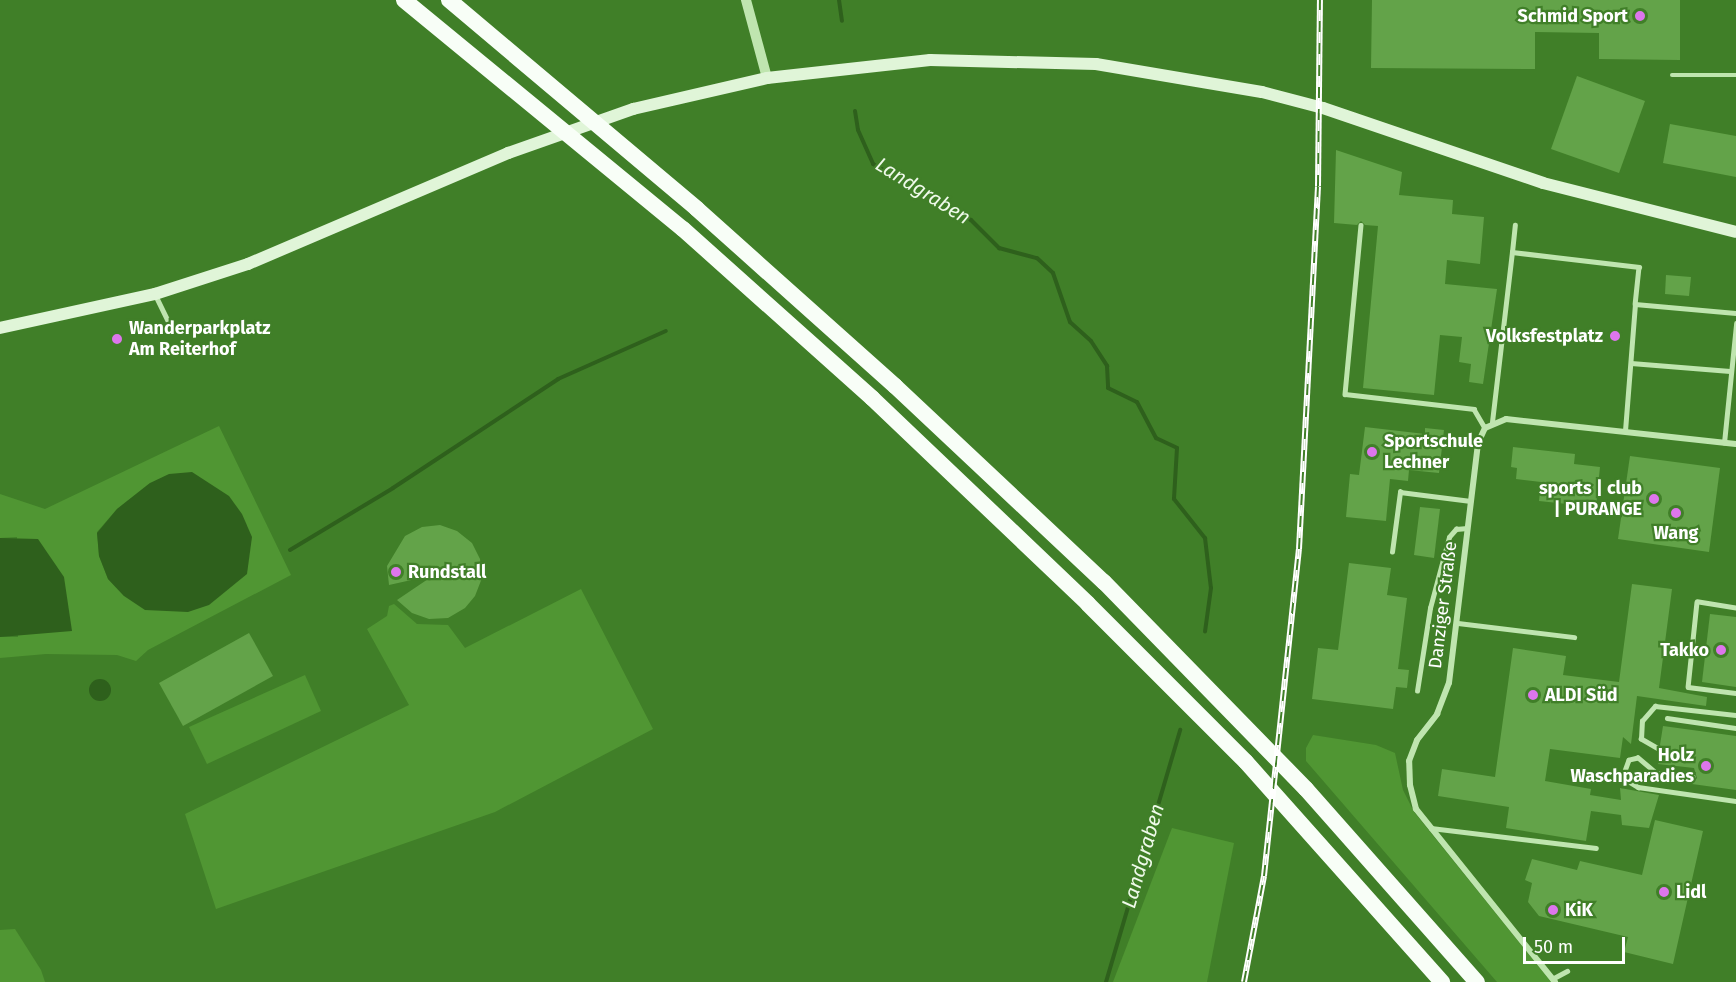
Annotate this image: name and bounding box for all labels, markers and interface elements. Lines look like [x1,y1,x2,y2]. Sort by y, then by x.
place label: Schmid Sport [1518,5,1628,27]
marker: Schmid Sport [1633,9,1647,23]
water label: Landgraben [871,152,975,230]
place label: Wanderparkplatz Am Reiterhof [129,318,271,360]
place label: Volksfestplatz [1486,325,1603,347]
marker: Volksfestplatz [1608,329,1622,343]
marker: Wanderparkplatz Am Reiterhof [110,332,124,346]
place label: Sportschule Lechner [1384,431,1483,474]
marker: Sportschule Lechner [1365,445,1379,459]
place label: sports | club | PURANGE [1539,478,1642,520]
marker: sports | club | PURANGE [1647,492,1661,506]
marker: Wang [1669,506,1683,520]
place label: Wang [1654,522,1698,544]
street label: Danziger Straße [1424,540,1462,670]
place label: Rundstall [408,561,486,583]
marker: Rundstall [389,565,403,579]
place label: Takko [1660,639,1709,661]
marker: Takko [1714,643,1728,657]
place label: ALDI Süd [1545,684,1618,706]
marker: ALDI Süd [1526,688,1540,702]
place label: Holz Waschparadies [1571,745,1694,788]
marker: Holz Waschparadies [1699,759,1713,773]
water label: Landgraben [1117,801,1169,911]
place label: Lidl [1676,881,1706,903]
marker: Lidl [1657,885,1671,899]
place label: KiK [1565,899,1593,921]
marker: KiK [1546,903,1560,917]
scale bar [1526,925,1628,963]
text: 50 m [1534,936,1573,958]

